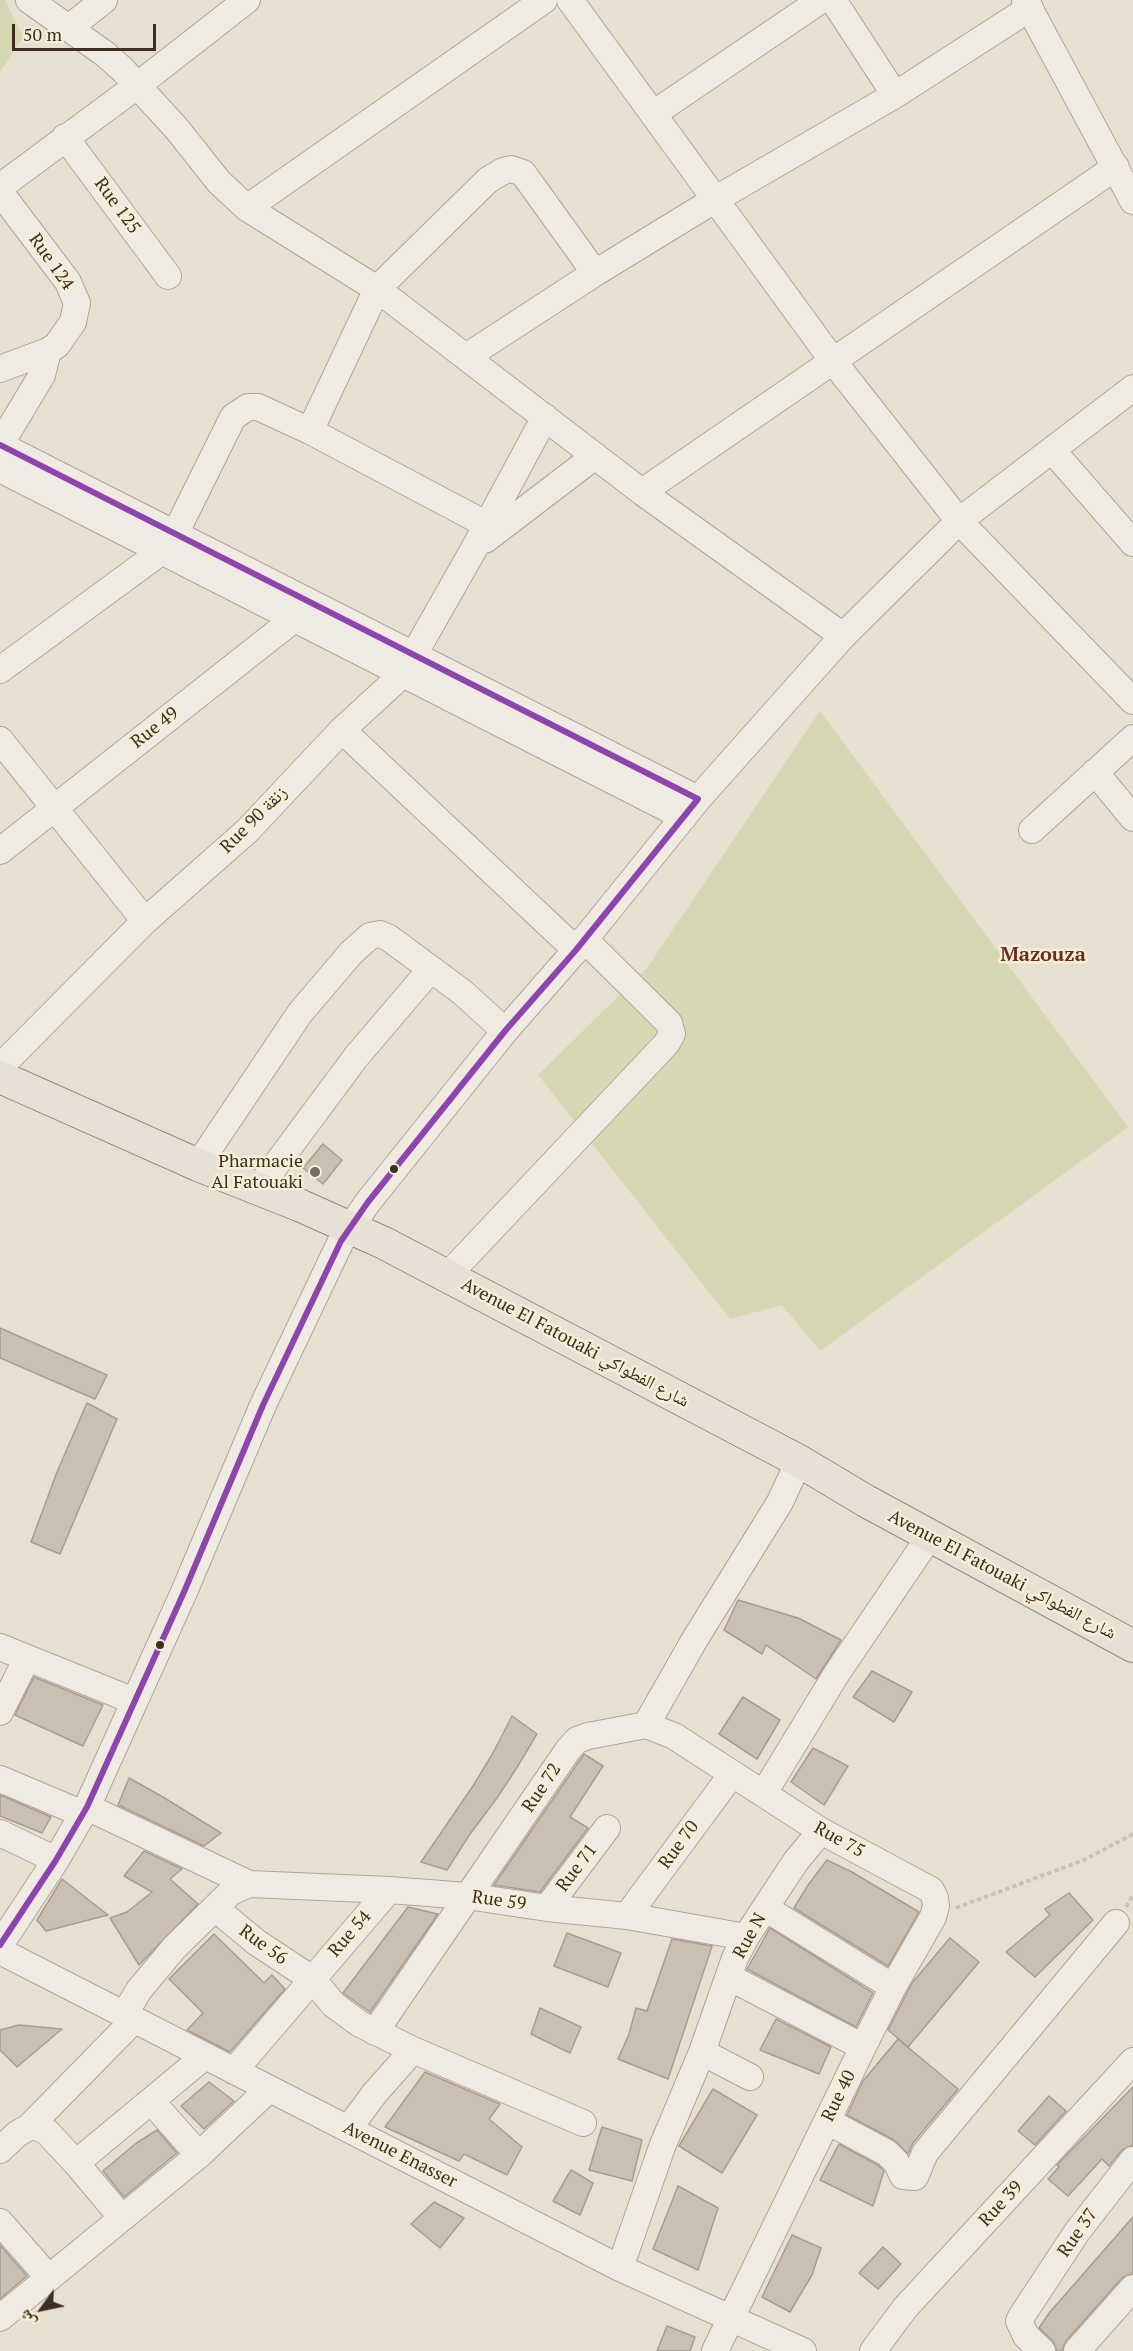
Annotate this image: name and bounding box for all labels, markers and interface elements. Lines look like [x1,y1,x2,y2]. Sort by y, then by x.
scale bar [15,12,159,50]
text: 50 m [23,22,62,46]
street label: Rue 125 [89,174,145,238]
street label: Rue 124 [24,230,78,294]
street label: Rue 49 [127,703,183,753]
street label: Rue 90 زنقة [216,782,292,858]
district label: Mazouza [1000,943,1086,967]
place label: Pharmacie Al Fatouaki [211,1151,303,1194]
unlabelled marker [388,1163,400,1175]
marker: Pharmacie Al Fatouaki [308,1165,322,1179]
street label: Avenue El Fatouaki شارع الفطواكي [457,1274,693,1412]
street label: Avenue El Fatouaki شارع الفطواكي [884,1506,1120,1644]
unlabelled marker [154,1639,166,1651]
street label: Rue 72 [518,1759,566,1817]
street label: Rue 70 [654,1817,704,1873]
street label: Rue 75 [810,1817,868,1863]
street label: Rue 71 [552,1840,602,1896]
street label: Rue 59 [471,1887,527,1915]
street label: Rue 54 [324,1906,376,1962]
street label: Rue N [729,1910,771,1962]
street label: Rue 56 [235,1920,291,1970]
street label: Rue 40 [817,2067,861,2125]
street label: Avenue Enasser [339,2117,461,2193]
street label: Rue 39 [975,2177,1027,2231]
street label: Rue 37 [1054,2205,1102,2261]
north arrow [12,2279,72,2339]
text: ش [13,2306,41,2332]

